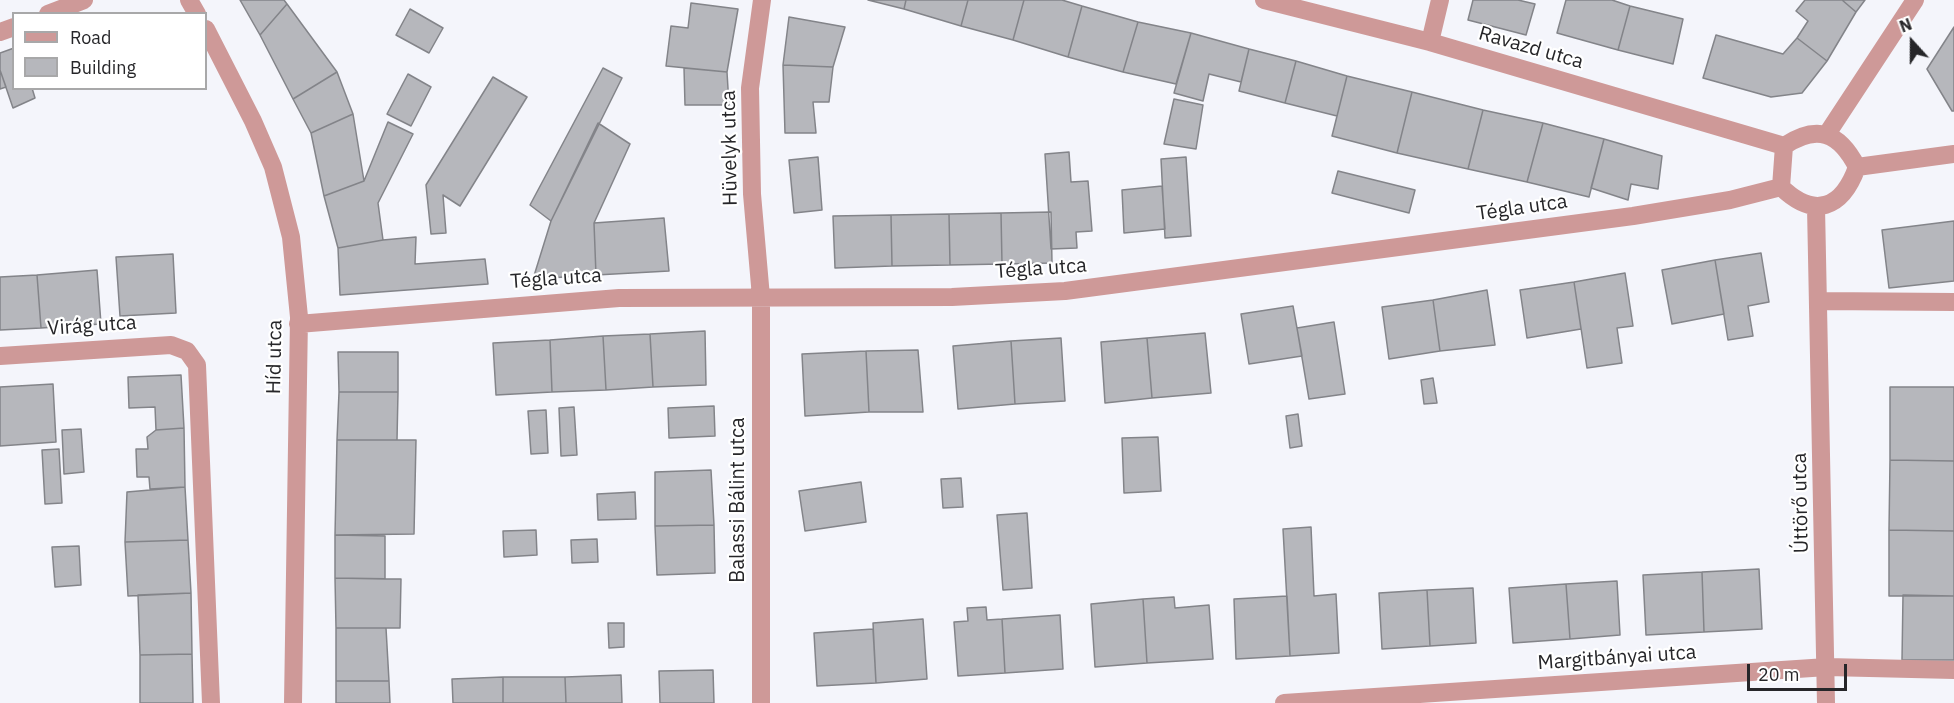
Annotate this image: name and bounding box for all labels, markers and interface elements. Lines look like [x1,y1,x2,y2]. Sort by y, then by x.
legend [12,12,207,90]
north arrow [1882,12,1942,72]
text: N [1897,14,1915,37]
street label: Ravazd utca [1476,22,1586,74]
text: Road [70,26,111,49]
text: Building [70,56,136,79]
street label: Hüvelyk utca [717,90,743,206]
street label: Tégla utca [1475,190,1569,226]
street label: Tégla utca [994,254,1088,284]
street label: Tégla utca [509,264,603,294]
street label: Virág utca [47,311,137,341]
street label: Híd utca [262,320,288,394]
street label: Balassi Bálint utca [726,417,750,583]
street label: Úttörő utca [1788,452,1814,554]
street label: Margitbányai utca [1537,640,1697,676]
scale bar [1750,652,1850,690]
text: 20 m [1758,663,1800,686]

